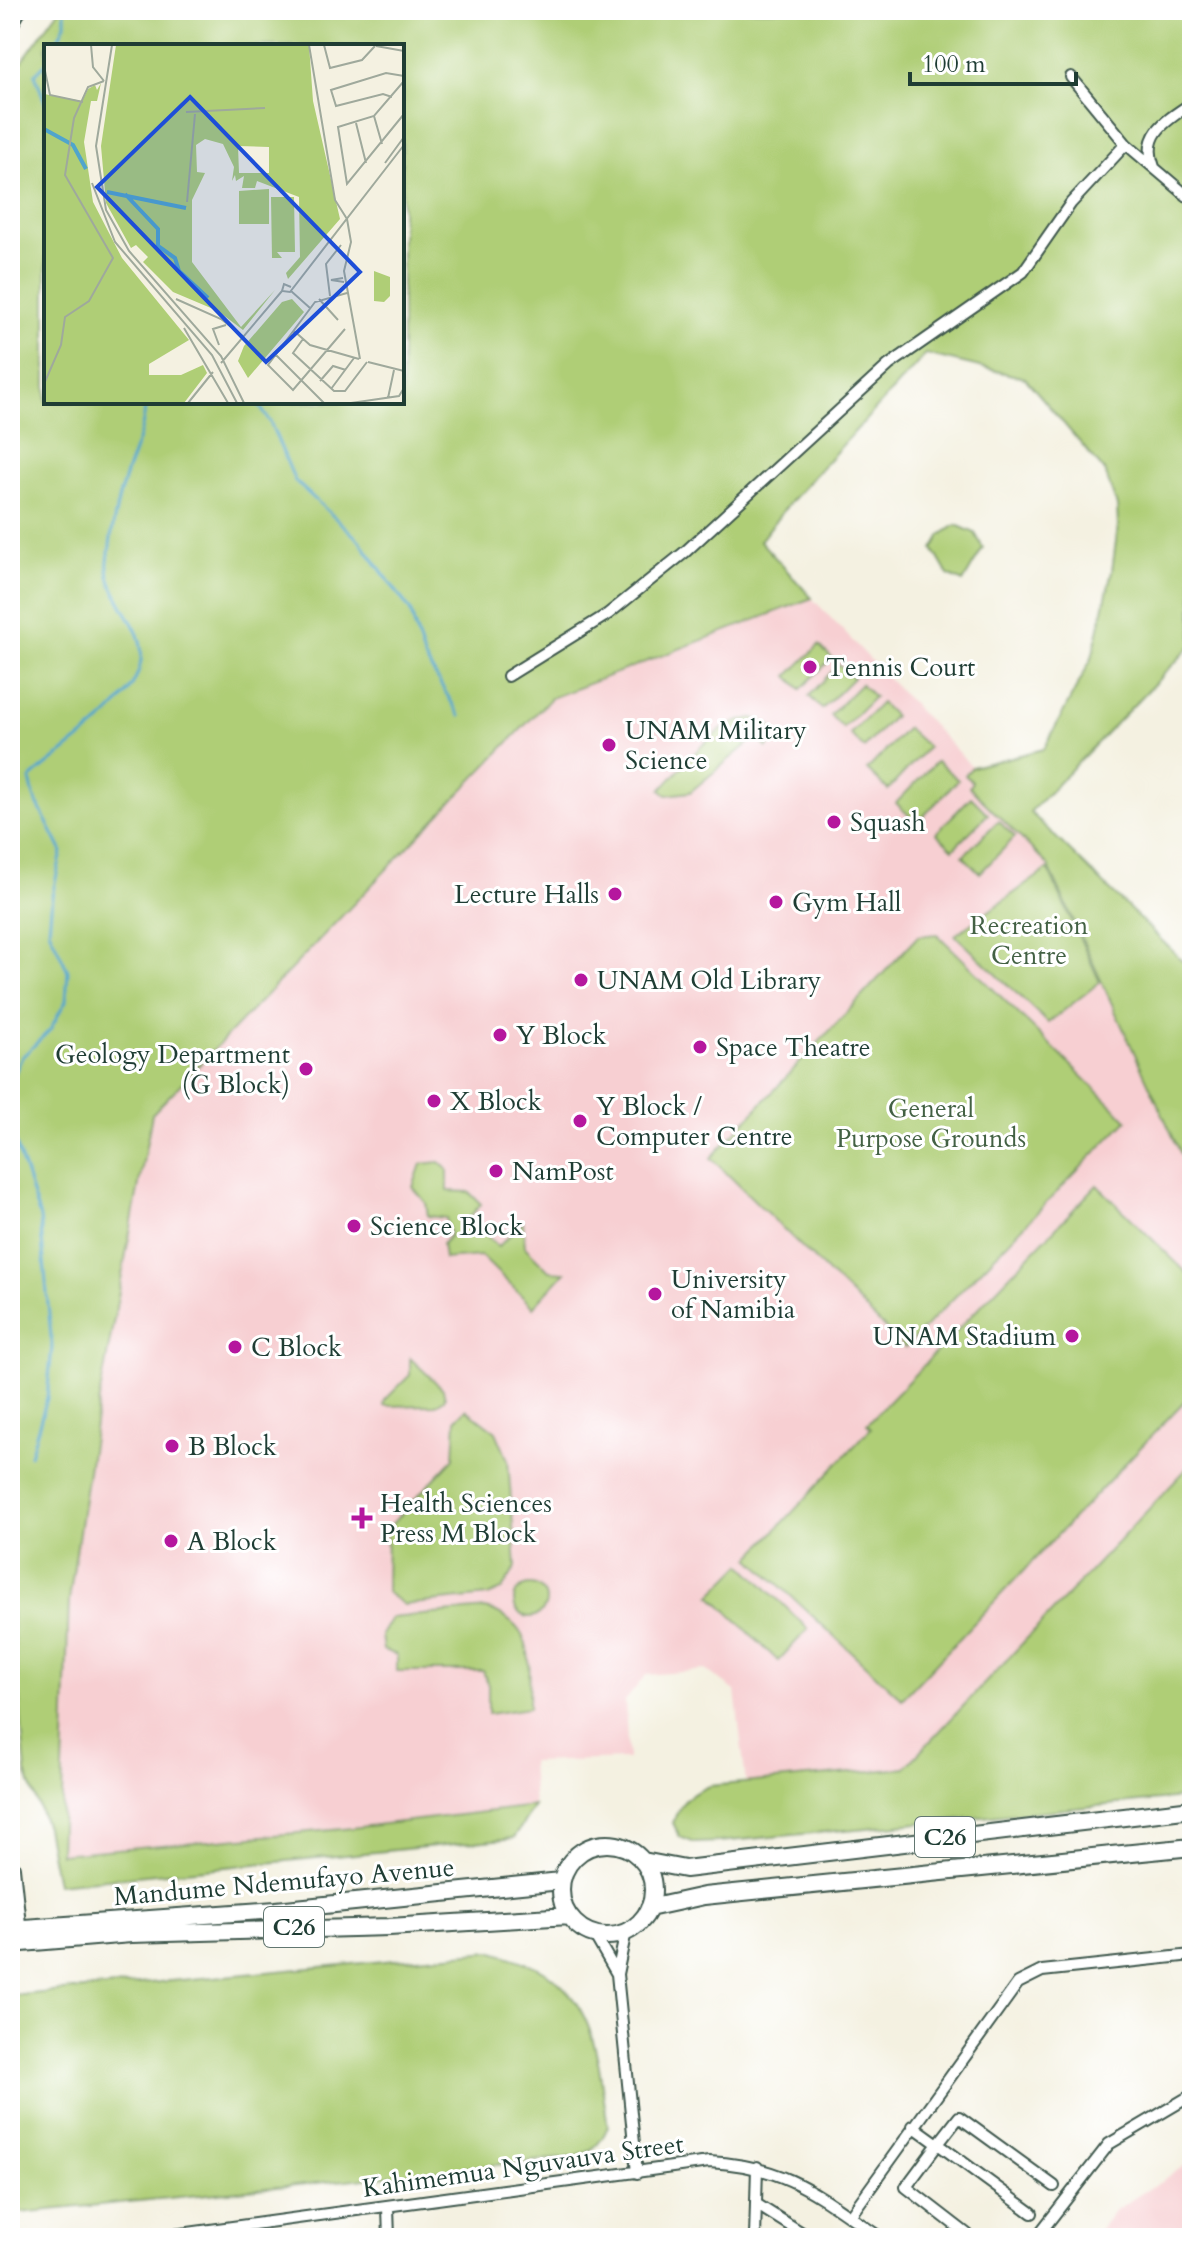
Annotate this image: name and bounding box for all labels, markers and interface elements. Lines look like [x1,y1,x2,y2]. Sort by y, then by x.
scale bar [910,36,1076,86]
inset map [44,44,404,404]
text: 100 m [922,48,986,81]
place label: Tennis Court [826,650,975,685]
marker: Tennis Court [801,658,819,676]
place label: UNAM Military Science [625,713,807,778]
marker: UNAM Military Science [600,736,618,754]
place label: Squash [850,805,925,840]
marker: Squash [825,813,843,831]
place label: Lecture Halls [454,877,599,912]
marker: Lecture Halls [606,885,624,903]
place label: Gym Hall [792,885,902,920]
marker: Gym Hall [767,893,785,911]
park label: Recreation Centre [970,908,1089,973]
place label: UNAM Old Library [597,963,821,998]
marker: UNAM Old Library [572,971,590,989]
place label: Y Block [516,1018,607,1053]
marker: Y Block [491,1026,509,1044]
place label: Space Theatre [716,1030,871,1065]
place label: Geology Department (G Block) [55,1037,290,1102]
marker: Space Theatre [691,1038,709,1056]
marker: Geology Department (G Block) [297,1060,315,1078]
place label: X Block [450,1084,542,1119]
place label: Y Block / Computer Centre [596,1089,793,1154]
park label: General Purpose Grounds [836,1091,1026,1156]
marker: X Block [425,1092,443,1110]
marker: Y Block / Computer Centre [571,1112,589,1130]
place label: NamPost [512,1154,614,1189]
marker: NamPost [487,1162,505,1180]
place label: Science Block [370,1209,524,1244]
marker: Science Block [345,1217,363,1235]
place label: University of Namibia [671,1262,795,1327]
marker: University of Namibia [646,1285,664,1303]
place label: UNAM Stadium [873,1319,1056,1354]
marker: UNAM Stadium [1063,1327,1081,1345]
place label: C Block [251,1330,342,1365]
marker: C Block [226,1338,244,1356]
place label: B Block [188,1429,277,1464]
marker: B Block [163,1437,181,1455]
place label: Health Sciences Press M Block [380,1486,552,1551]
marker: Health Sciences Press M Block [351,1507,373,1529]
place label: A Block [187,1524,277,1559]
marker: A Block [162,1532,180,1550]
road number: C26 [915,1817,975,1857]
street label: Mandume Ndemufayo Avenue [112,1850,456,1914]
road number: C26 [264,1907,324,1947]
street label: Kahimemua Nguvauva Street [360,2126,686,2206]

